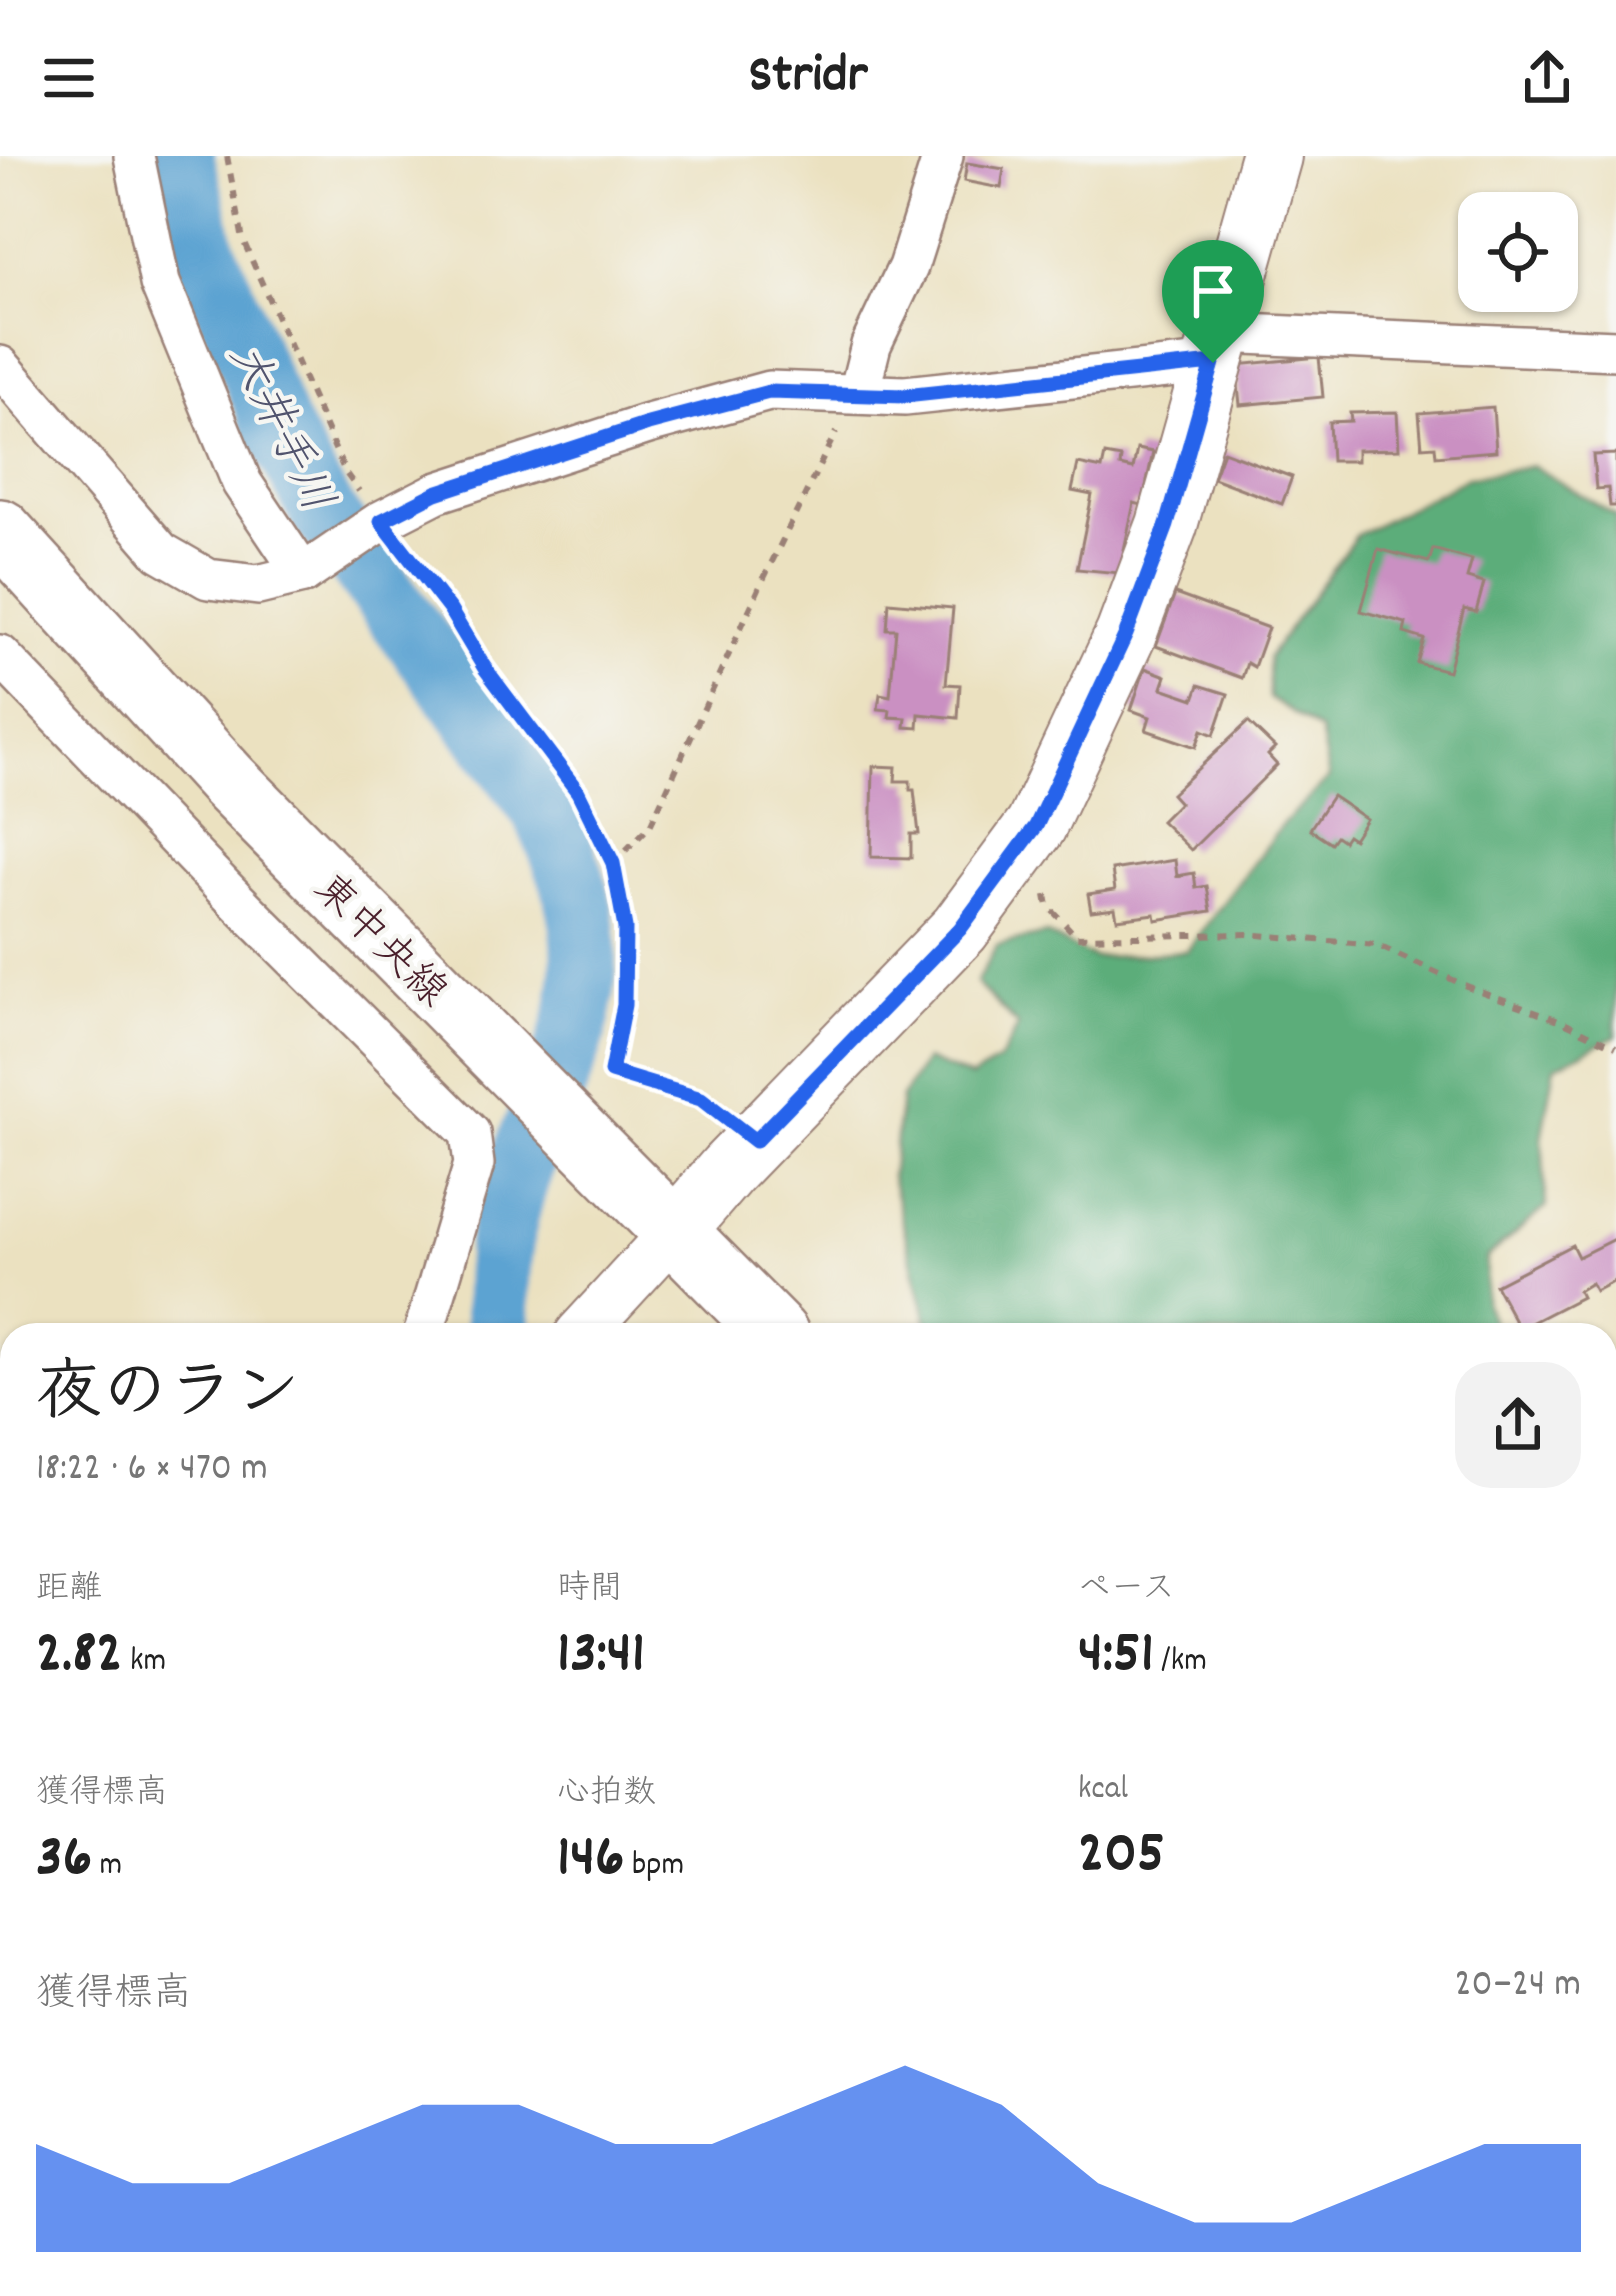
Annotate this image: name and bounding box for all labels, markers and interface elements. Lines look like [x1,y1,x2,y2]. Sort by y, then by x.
text: Stridr [748,40,868,117]
icon: menu [36,45,102,111]
icon: share [1514,45,1580,111]
map controls [1458,192,1578,312]
button: locate [1458,192,1578,312]
pin [1162,240,1264,363]
icon: arrive [1180,258,1246,324]
water label: 大井手川 [209,334,346,524]
street label: 東中央線 [297,862,459,1024]
text: 夜のラン [36,1351,300,1445]
button: share [1455,1362,1581,1488]
text: 18:22 · 6 × 470 m [36,1443,268,1498]
text: 距離 [36,1567,102,1614]
text: 時間 [557,1567,623,1614]
text: ペース [1078,1567,1175,1614]
text: 2.82 [36,1614,122,1700]
text: 13:41 [557,1614,645,1700]
text: 4:51 [1078,1614,1154,1700]
text: km [122,1639,166,1686]
text: /km [1154,1639,1207,1686]
text: kcal [1078,1767,1128,1814]
text: 獲得標高 [36,1771,168,1818]
text: 心拍数 [557,1771,656,1818]
text: 205 [1078,1814,1165,1900]
text: 36 [36,1818,92,1904]
text: 146 [557,1818,624,1904]
text: m [92,1843,122,1890]
text: bpm [624,1843,684,1890]
text: 20–24 m [1454,1959,1581,2014]
text: 獲得標高 [36,1969,192,2024]

